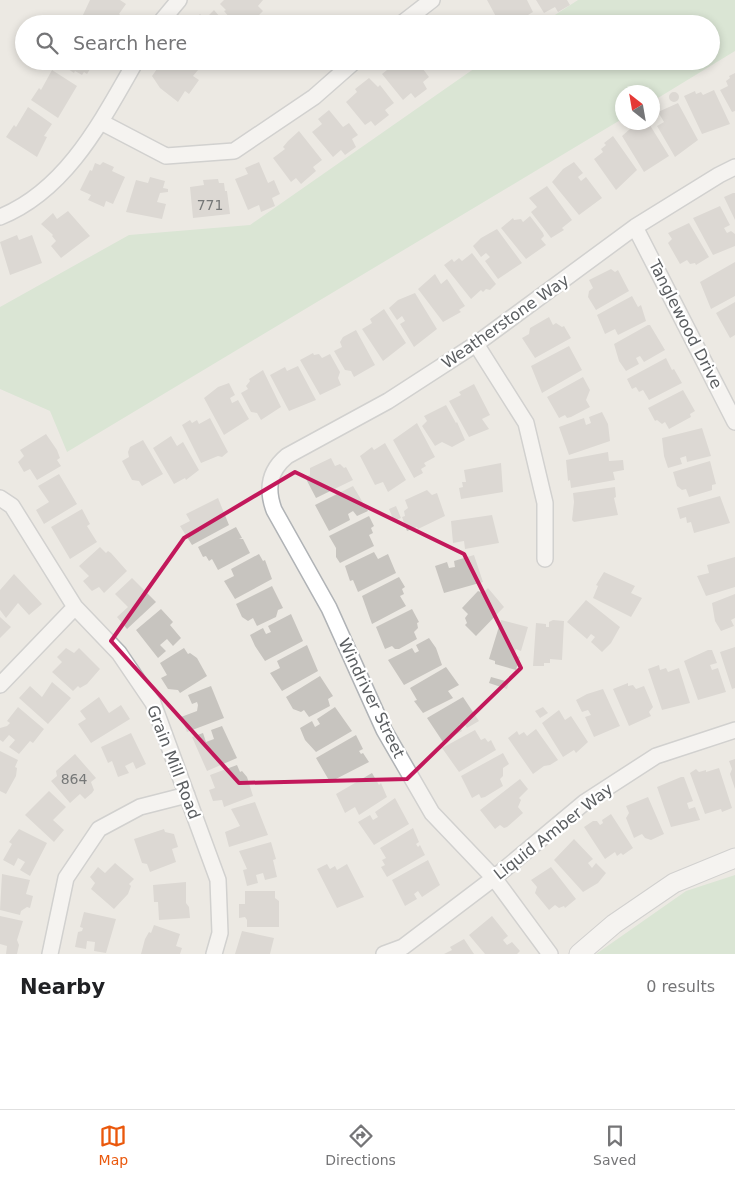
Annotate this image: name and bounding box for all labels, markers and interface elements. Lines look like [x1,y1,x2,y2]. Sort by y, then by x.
search box [15,15,720,70]
icon: search [33,29,61,57]
text: Search here [73,32,187,54]
north arrow [615,85,660,130]
house number: 771 [197,197,223,213]
street label: Tanglewood Drive [644,256,726,392]
street label: Weatherstone Way [438,270,573,372]
street label: Windriver Street [334,635,409,761]
street label: Grain Mill Road [143,702,204,822]
house number: 864 [61,771,87,787]
street label: Liquid Amber Way [490,779,617,884]
text: Nearby [20,975,105,999]
text: 0 results [646,977,715,996]
tab: Map [99,1122,128,1168]
tab: Directions [325,1122,396,1168]
tab: Saved [593,1122,636,1168]

